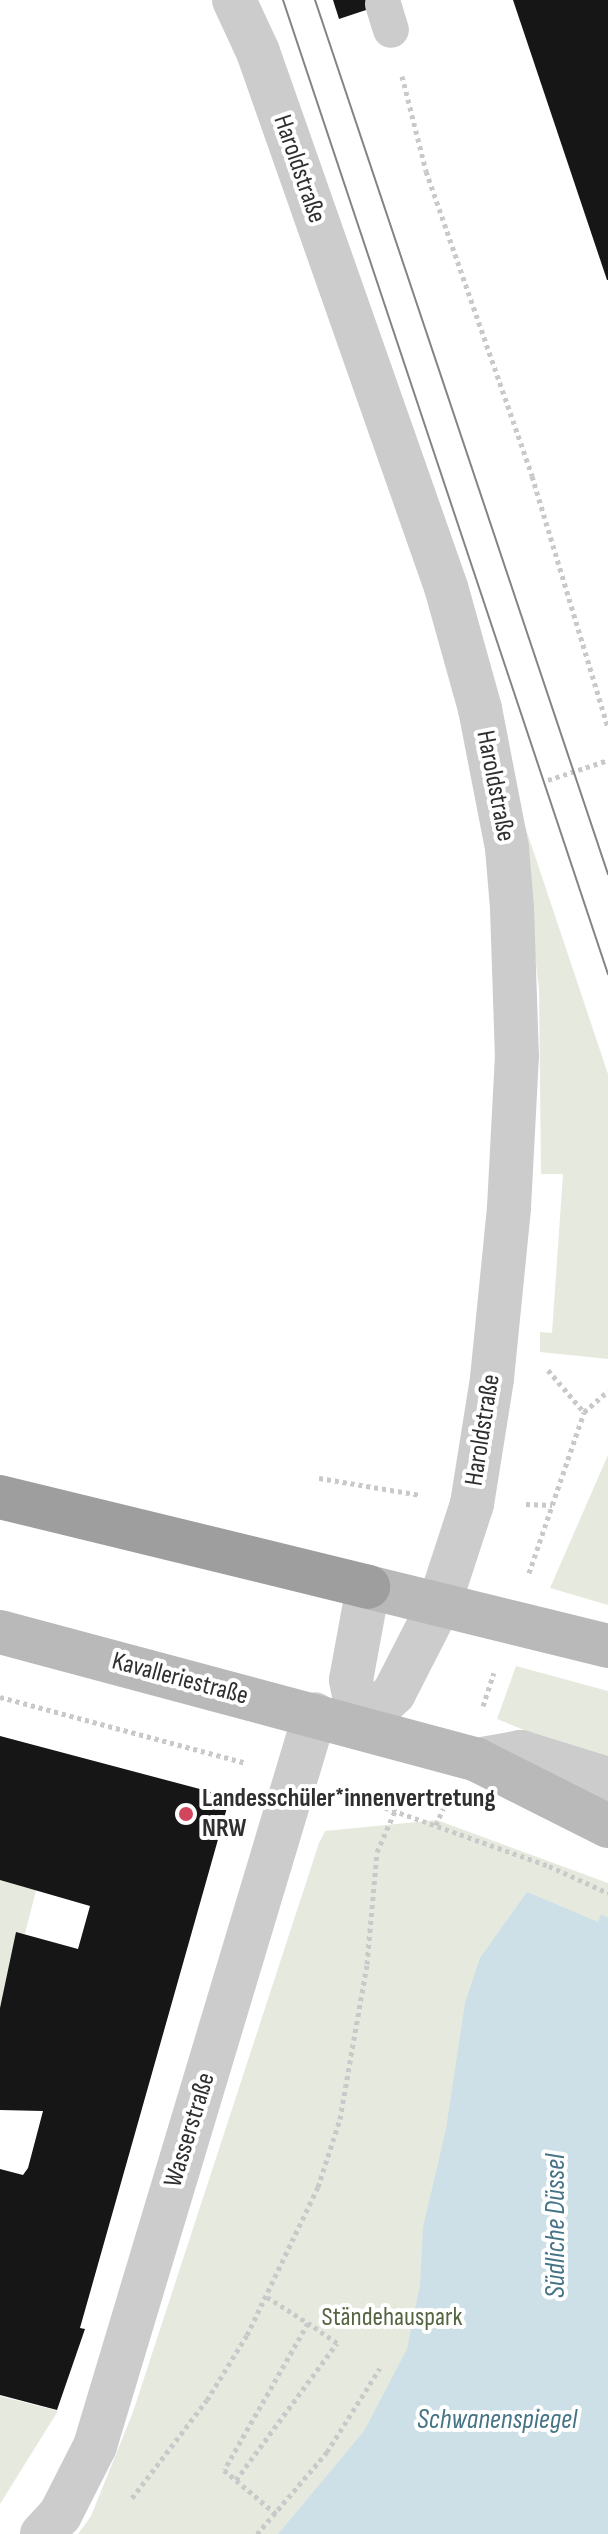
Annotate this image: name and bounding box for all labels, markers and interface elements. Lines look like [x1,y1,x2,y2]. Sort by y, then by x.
street label: Haroldstraße [266,111,332,227]
street label: Haroldstraße [469,728,521,844]
street label: Haroldstraße [459,1372,507,1488]
street label: Kavalleriestraße [108,1646,252,1712]
place label: Landesschüler*innenvertretung NRW [202,1783,495,1844]
marker: Landesschüler*innenvertretung NRW [177,1805,195,1823]
street label: Wasserstraße [158,2069,222,2191]
water label: Südliche Düssel [539,2154,573,2298]
park label: Ständehauspark [322,2302,462,2334]
water label: Schwanenspiegel [417,2403,577,2437]

